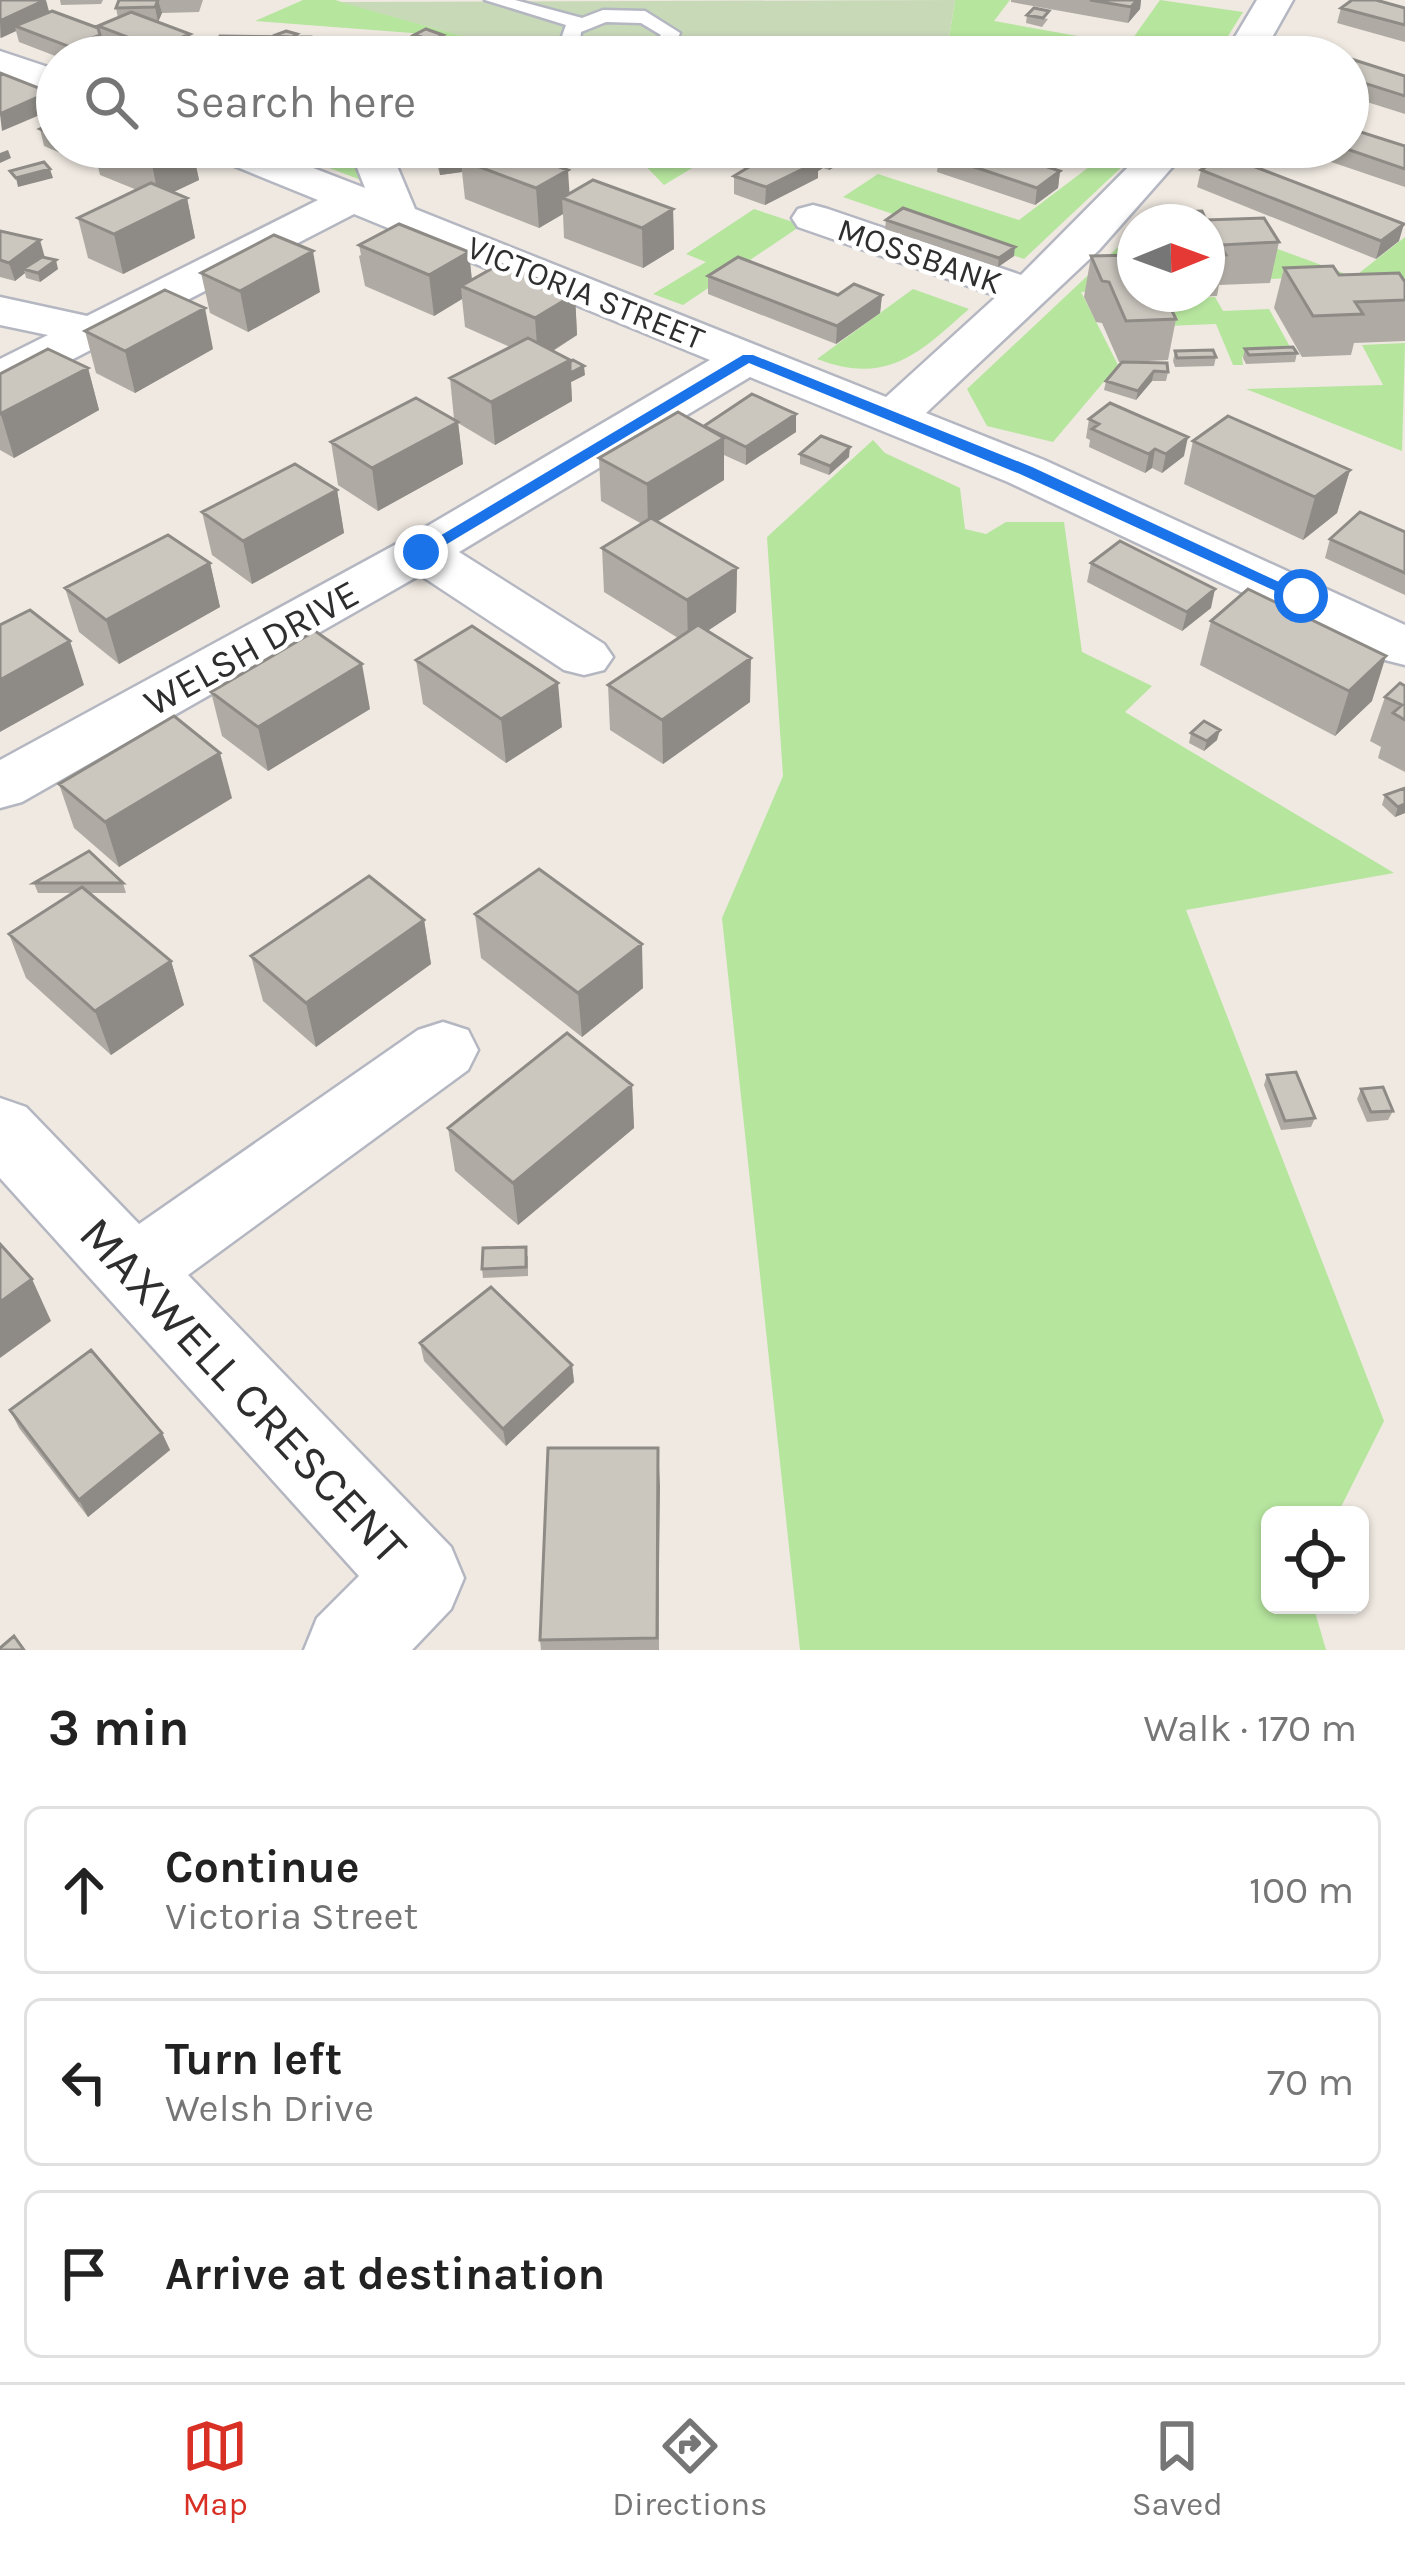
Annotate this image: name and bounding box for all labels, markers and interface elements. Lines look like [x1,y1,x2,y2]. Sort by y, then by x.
search box [36,36,1369,168]
icon: search [78,69,144,135]
text: Search here [174,76,416,128]
north arrow [1117,204,1225,312]
street label: MOSSBANK [833,210,1007,302]
street label: VICTORIA STREET [462,228,710,358]
route end [394,525,448,579]
route start [1274,569,1328,623]
street label: WELSH DRIVE [136,570,367,726]
street label: MAXWELL CRESCENT [68,1206,418,1576]
map controls [1261,1506,1369,1614]
button: locate [1261,1506,1369,1614]
text: 3 min [48,1698,190,1758]
text: Walk · 170 m [1143,1705,1357,1751]
text: Continue [165,1841,360,1893]
icon: ahead [51,1857,117,1923]
text: 100 m [1249,1867,1354,1913]
text: Victoria Street [165,1893,418,1939]
text: Turn left [165,2033,342,2085]
icon: left [51,2049,117,2115]
text: 70 m [1267,2059,1354,2105]
text: Welsh Drive [165,2085,374,2131]
icon: arrive [51,2241,117,2307]
text: Arrive at destination [165,2248,605,2300]
tab: Map [182,2413,248,2523]
tab: Directions [612,2413,767,2523]
tab: Saved [1132,2413,1223,2523]

